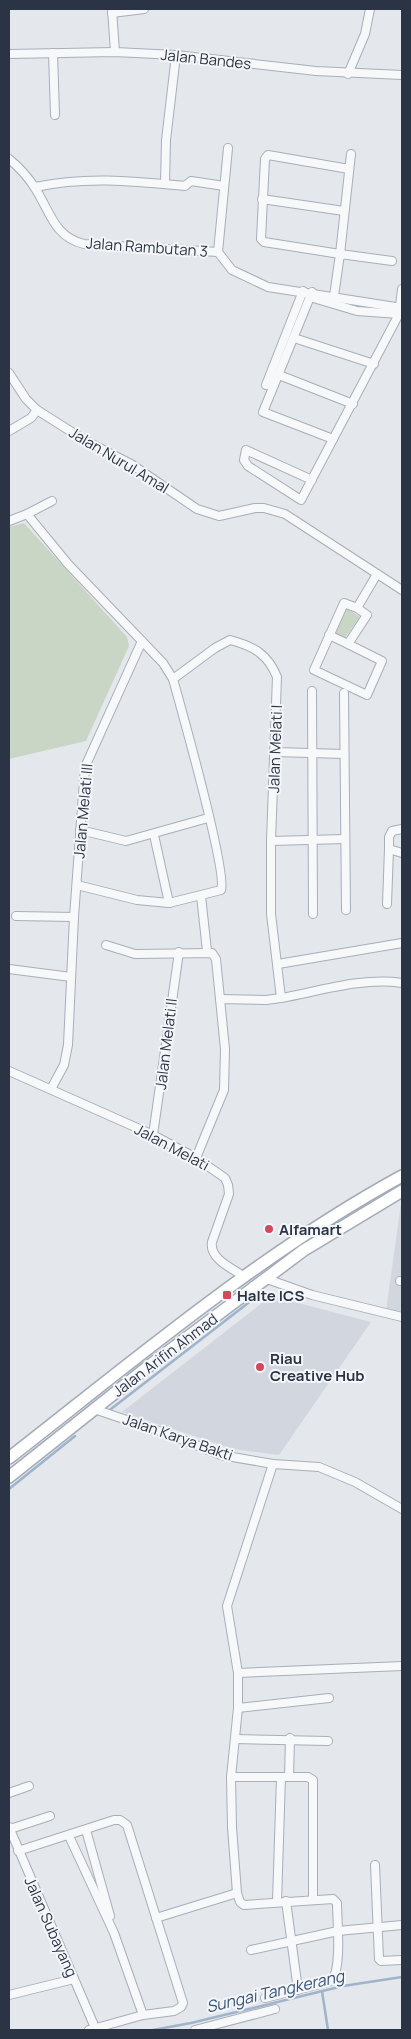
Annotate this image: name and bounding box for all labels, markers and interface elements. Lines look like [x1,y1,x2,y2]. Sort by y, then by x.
street label: Jalan Bandes [160,44,252,74]
street label: Jalan Rambutan 3 [85,232,209,262]
street label: Jalan Nurul Amal [65,422,173,498]
street label: Jalan Melati I [263,705,287,793]
street label: Jalan Melati III [68,763,98,859]
street label: Jalan Melati II [150,997,182,1091]
street label: Jalan Melati [131,1119,213,1175]
place label: Alfamart [279,1219,342,1240]
marker: Alfamart [263,1223,275,1235]
place label: Halte ICS [237,1285,305,1306]
marker: Halte ICS [221,1289,233,1301]
street label: Jalan Arifin Ahmad [108,1308,222,1402]
place label: Riau Creative Hub [270,1348,365,1386]
marker: Riau Creative Hub [254,1361,266,1373]
street label: Jalan Karya Bakti [120,1408,236,1466]
street label: Jalan Subayang [20,1874,82,1980]
water label: Sungai Tangkerang [204,1964,348,2018]

